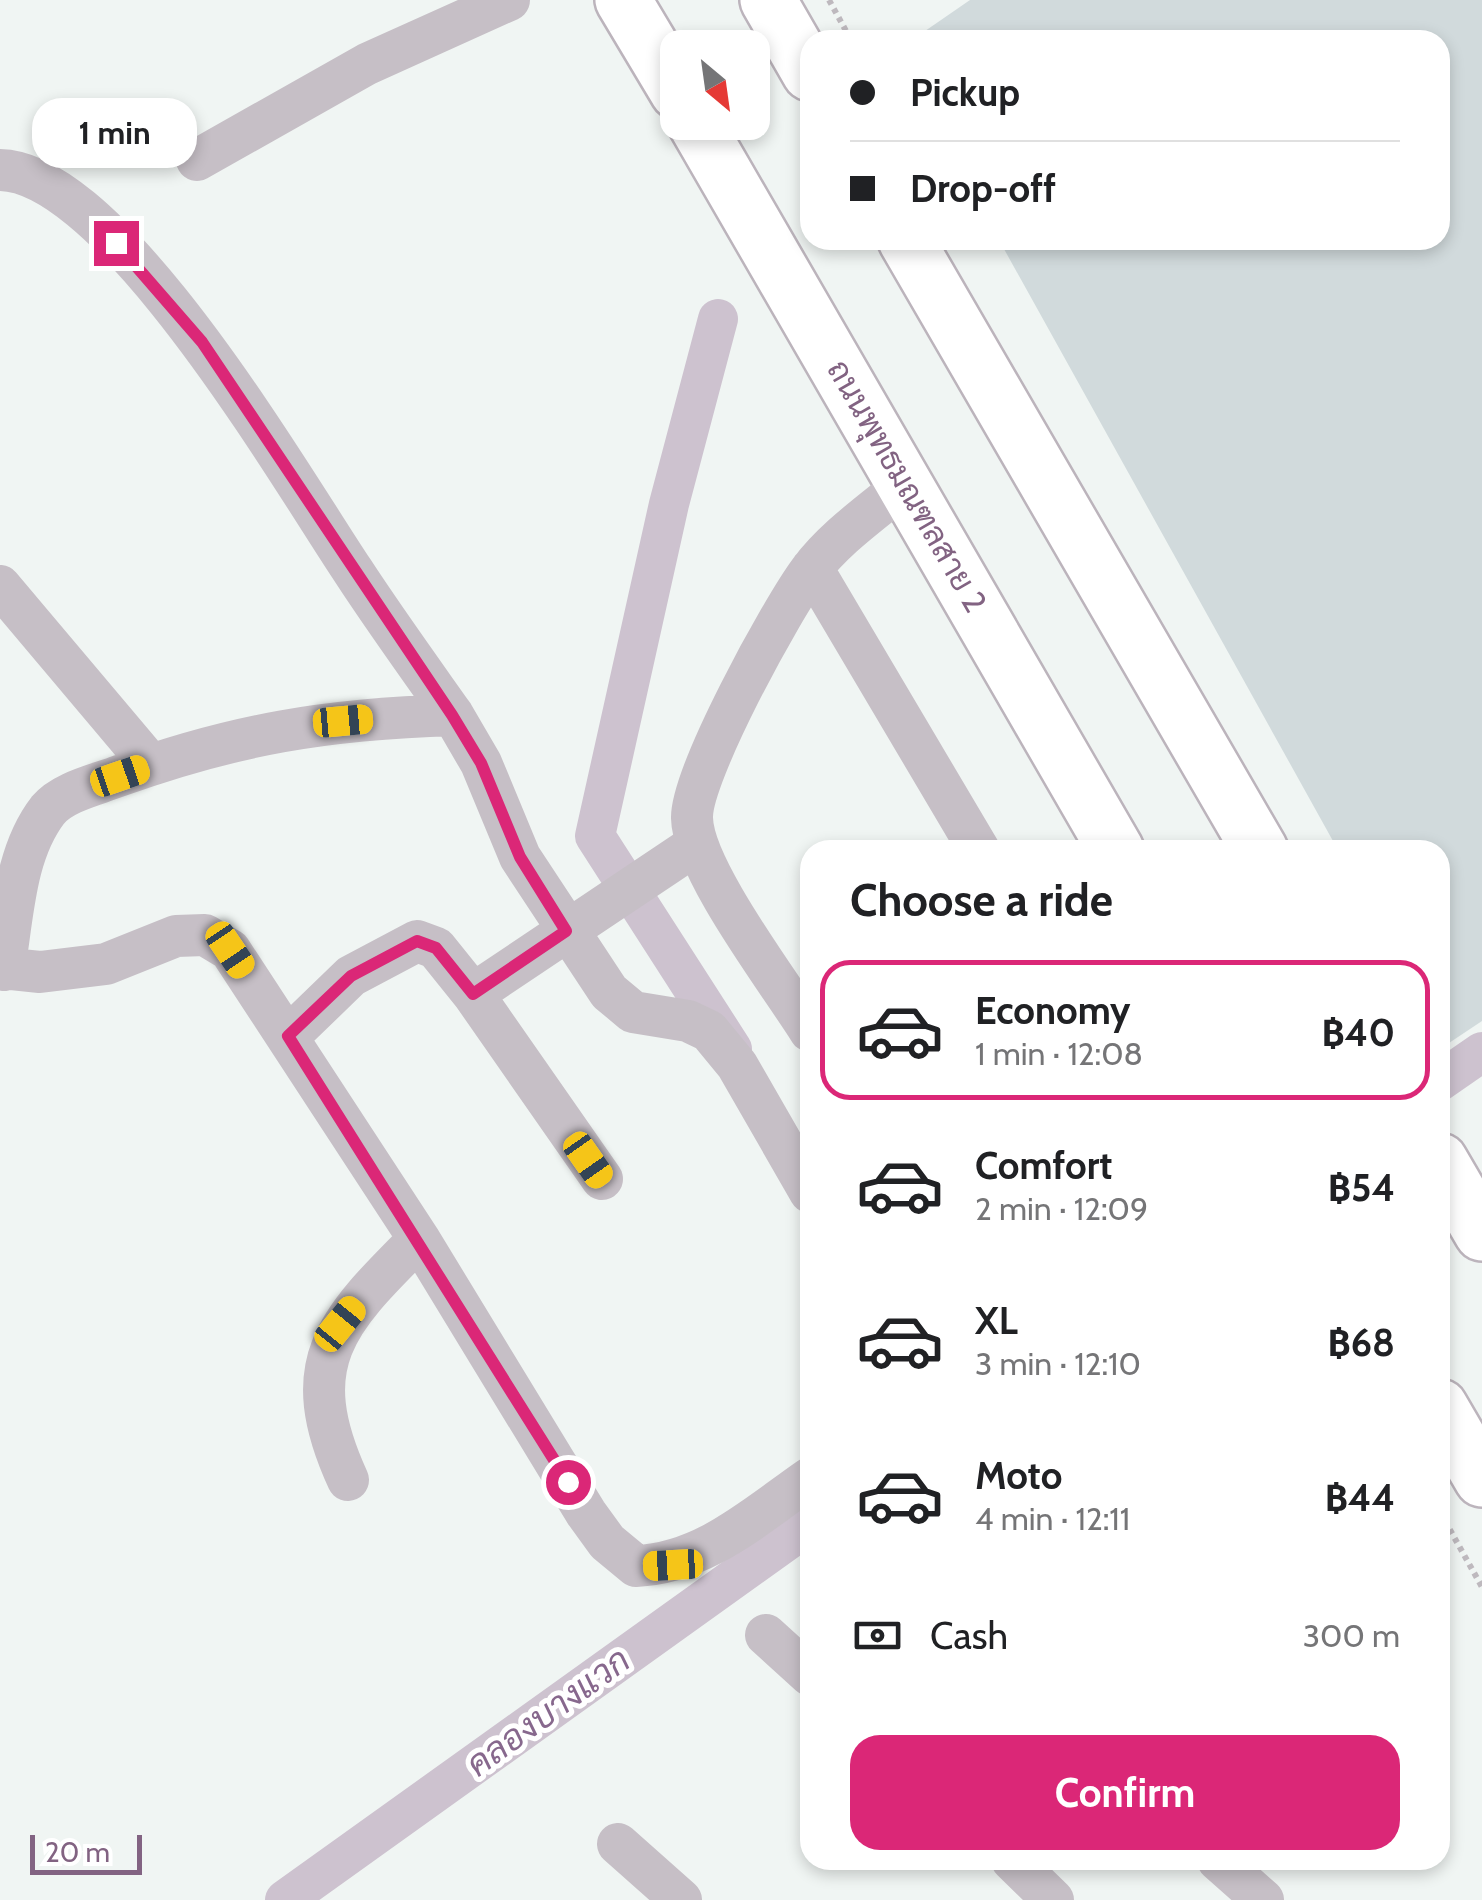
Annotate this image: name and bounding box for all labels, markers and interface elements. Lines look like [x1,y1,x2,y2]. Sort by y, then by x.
north arrow [660,30,770,140]
map controls [660,30,770,140]
text: Pickup [910,69,1020,116]
callout: 1 min [34,98,198,168]
text: 1 min [78,113,151,152]
text: Drop-off [910,165,1056,212]
route end [94,221,139,266]
street label: ถนนพุทธมณฑลสาย 2 [817,353,995,620]
car [312,703,374,739]
car [87,752,153,800]
text: Choose a ride [850,873,1113,927]
car [201,917,259,983]
icon: car [855,985,945,1075]
text: Economy [975,987,1130,1034]
text: ฿40 [1322,1009,1395,1056]
text: 1 min · 12:08 [975,1034,1143,1073]
car [559,1127,617,1193]
icon: car [855,1140,945,1230]
text: Comfort [975,1142,1112,1189]
text: ฿54 [1328,1164,1395,1211]
text: 2 min · 12:09 [975,1189,1148,1228]
car [309,1291,371,1357]
icon: car [855,1295,945,1385]
text: XL [975,1297,1018,1344]
text: ฿68 [1328,1319,1395,1366]
text: 3 min · 12:10 [975,1344,1141,1383]
icon: car [855,1450,945,1540]
text: Moto [975,1452,1062,1499]
route start [546,1460,591,1505]
text: ฿44 [1325,1474,1395,1521]
text: 4 min · 12:11 [975,1499,1130,1538]
car [642,1548,704,1582]
icon: cash [850,1608,905,1663]
text: Cash [930,1612,1008,1659]
text: 300 m [1303,1616,1400,1655]
water label: คลองบางแวก [458,1638,638,1785]
button: Confirm [850,1735,1400,1850]
scale bar [30,1830,142,1874]
text: 20 m [45,1835,110,1869]

